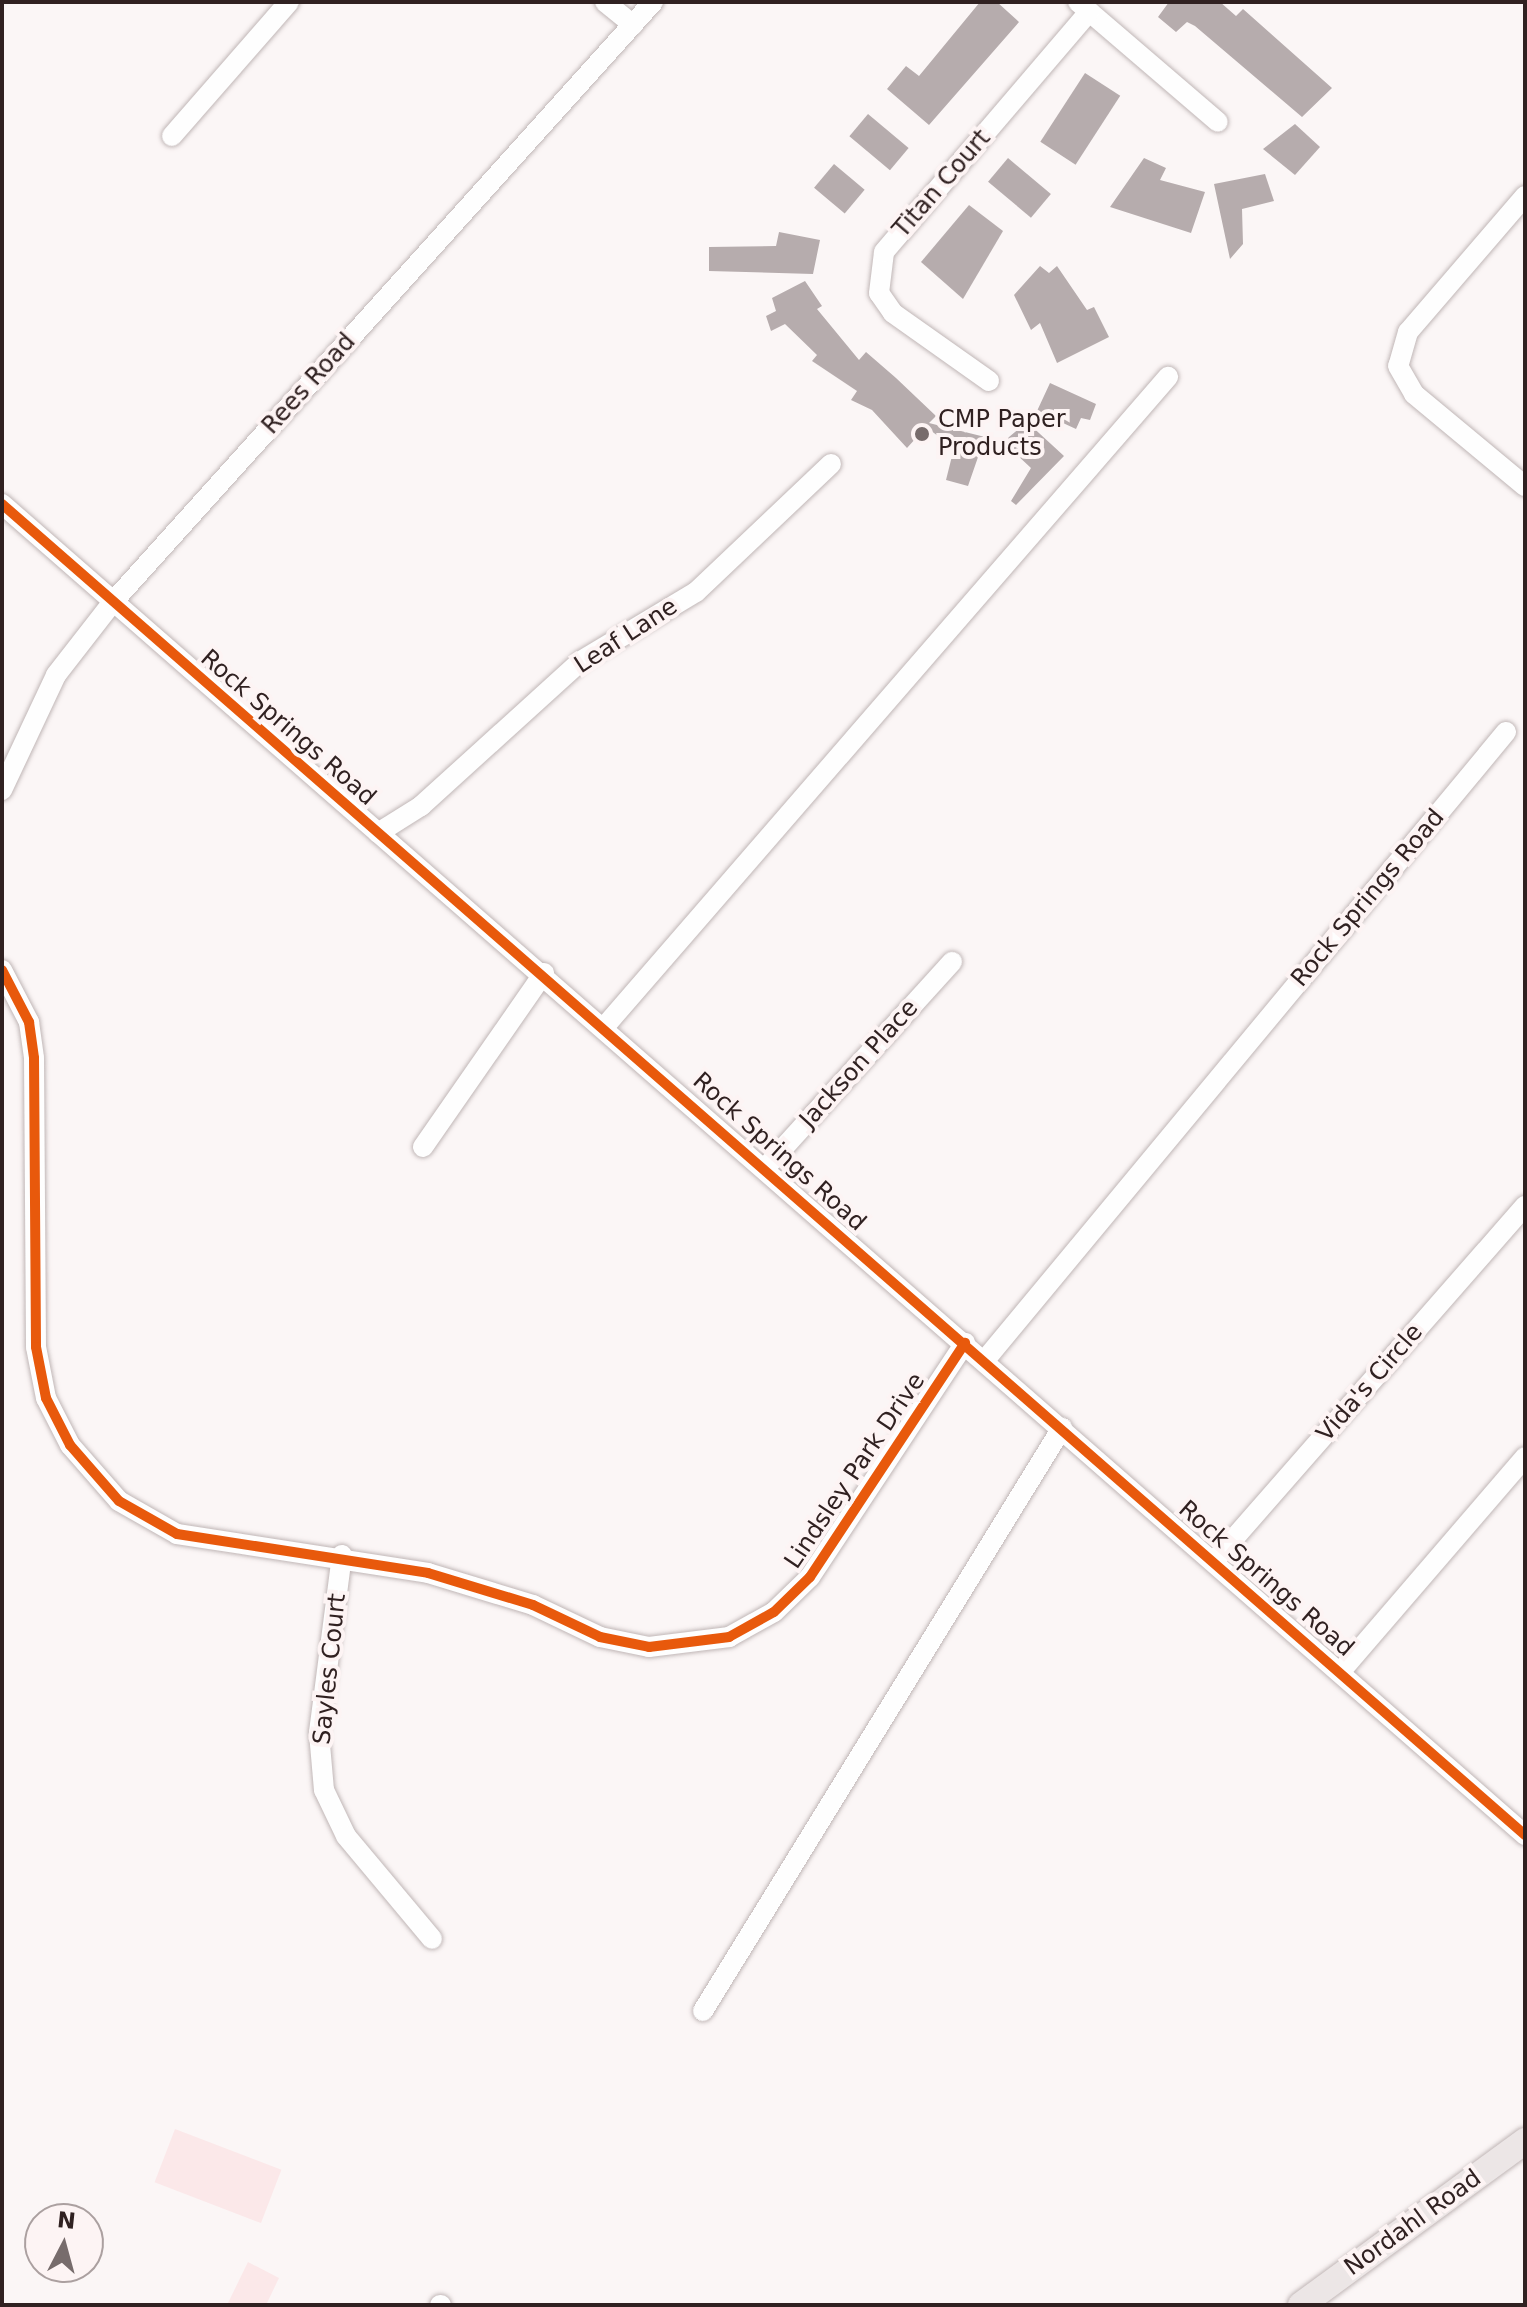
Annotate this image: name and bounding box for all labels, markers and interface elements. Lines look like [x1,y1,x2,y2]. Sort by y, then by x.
street label: Titan Court [887,124,997,244]
street label: Rees Road [256,328,362,440]
place label: CMP Paper Products [938,406,1066,462]
marker: CMP Paper Products [913,425,931,443]
street label: Leaf Lane [569,592,683,680]
street label: Rock Springs Road [194,644,382,812]
street label: Rock Springs Road [1285,803,1451,993]
street label: Jackson Place [794,994,924,1134]
street label: Rock Springs Road [687,1067,871,1237]
street label: Vida's Circle [1311,1318,1429,1448]
street label: Lindsley Park Drive [779,1368,931,1574]
street label: Rock Springs Road [1172,1495,1360,1663]
street label: Sayles Court [308,1592,352,1746]
street label: Nordahl Road [1339,2164,1487,2282]
north arrow [24,2203,104,2283]
text: N [56,2207,77,2234]

